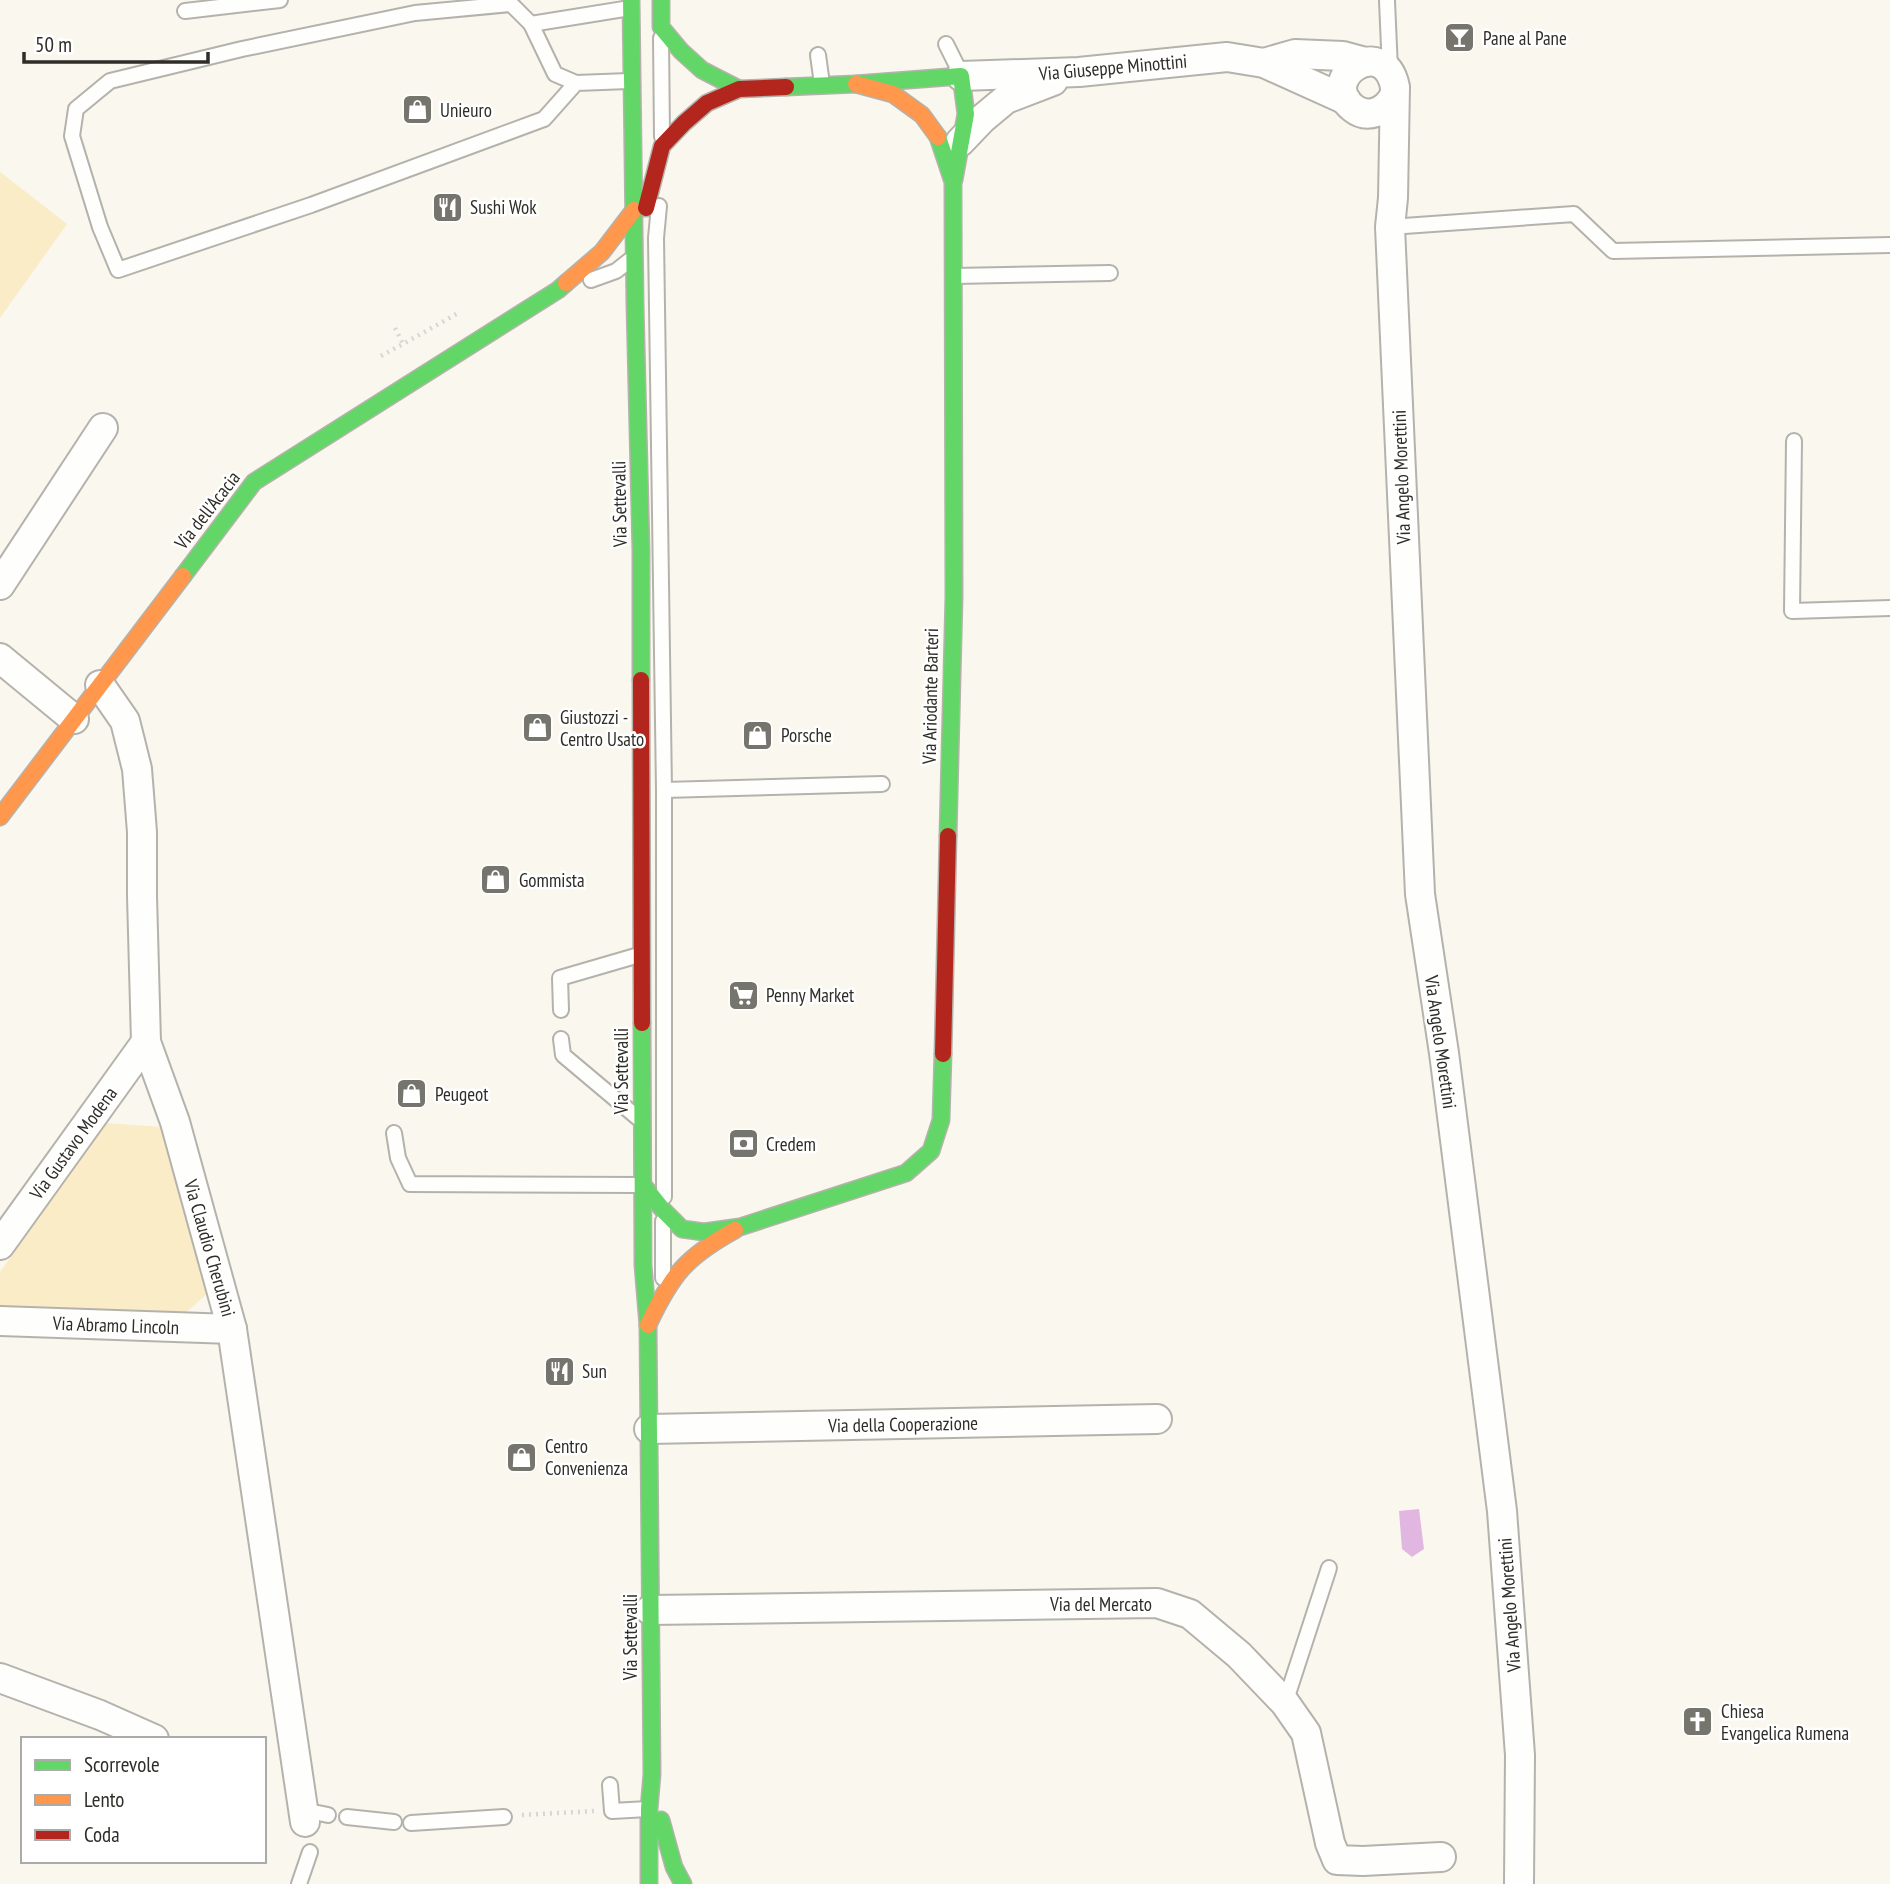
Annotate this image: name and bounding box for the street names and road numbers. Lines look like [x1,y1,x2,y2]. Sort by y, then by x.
street label: Via Giuseppe Minottini [1037,49,1188,86]
street label: Via Angelo Morettini [1387,409,1415,546]
street label: Via Settevalli [606,461,632,548]
street label: Via dell'Acacia [168,466,245,555]
street label: Via Ariodante Barteri [917,628,943,765]
street label: Via Angelo Morettini [1420,973,1462,1110]
street label: Via Settevalli [609,1028,633,1115]
street label: Via Gustavo Modena [24,1082,122,1205]
street label: Via Claudio Cherubini [179,1176,241,1319]
street label: Via Abramo Lincoln [51,1311,180,1339]
street label: Via della Cooperazione [827,1411,978,1437]
street label: Via Angelo Morettini [1492,1537,1526,1674]
street label: Via del Mercato [1049,1592,1152,1616]
street label: Via Settevalli [618,1594,642,1681]

